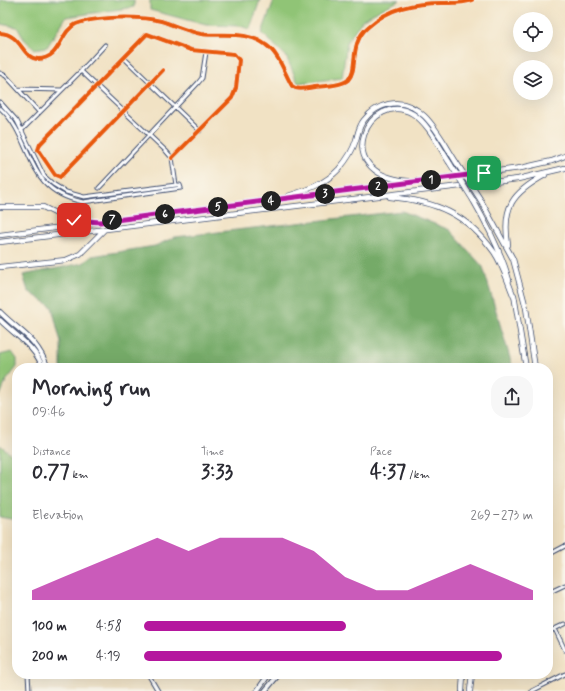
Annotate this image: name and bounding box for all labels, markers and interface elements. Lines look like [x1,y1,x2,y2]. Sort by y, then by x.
map controls [513,12,553,100]
button: locate [513,12,553,52]
button: layers [513,60,553,100]
pin [467,156,501,190]
icon: arrive [473,162,495,184]
pin: 1 [421,170,441,190]
text: 1 [429,173,433,187]
pin: 2 [368,177,388,197]
text: 2 [375,180,381,194]
pin: 3 [315,184,335,204]
text: 3 [323,187,327,201]
pin: 4 [261,191,281,211]
text: 4 [268,194,274,208]
pin: 5 [208,197,228,217]
text: 5 [215,200,221,214]
pin [57,203,91,237]
pin: 6 [155,204,175,224]
text: 6 [162,207,168,221]
icon: check [63,209,85,231]
pin: 7 [102,210,122,230]
text: 7 [109,213,115,227]
text: Morning run [32,375,151,403]
button: share [491,376,533,418]
text: 09:46 [32,404,65,421]
text: Distance [32,445,71,459]
text: Time [201,445,224,459]
text: Pace [370,445,392,459]
text: 0.77 [32,459,70,486]
text: 3:33 [201,459,233,486]
text: 4:37 [370,459,406,486]
text: km [70,468,89,482]
text: /km [406,468,430,482]
text: Elevation [32,507,83,524]
text: 269–273 m [471,507,533,524]
text: 100 m [32,618,67,635]
text: 4:58 [96,618,122,635]
text: 200 m [32,648,67,665]
text: 4:19 [96,648,121,665]

